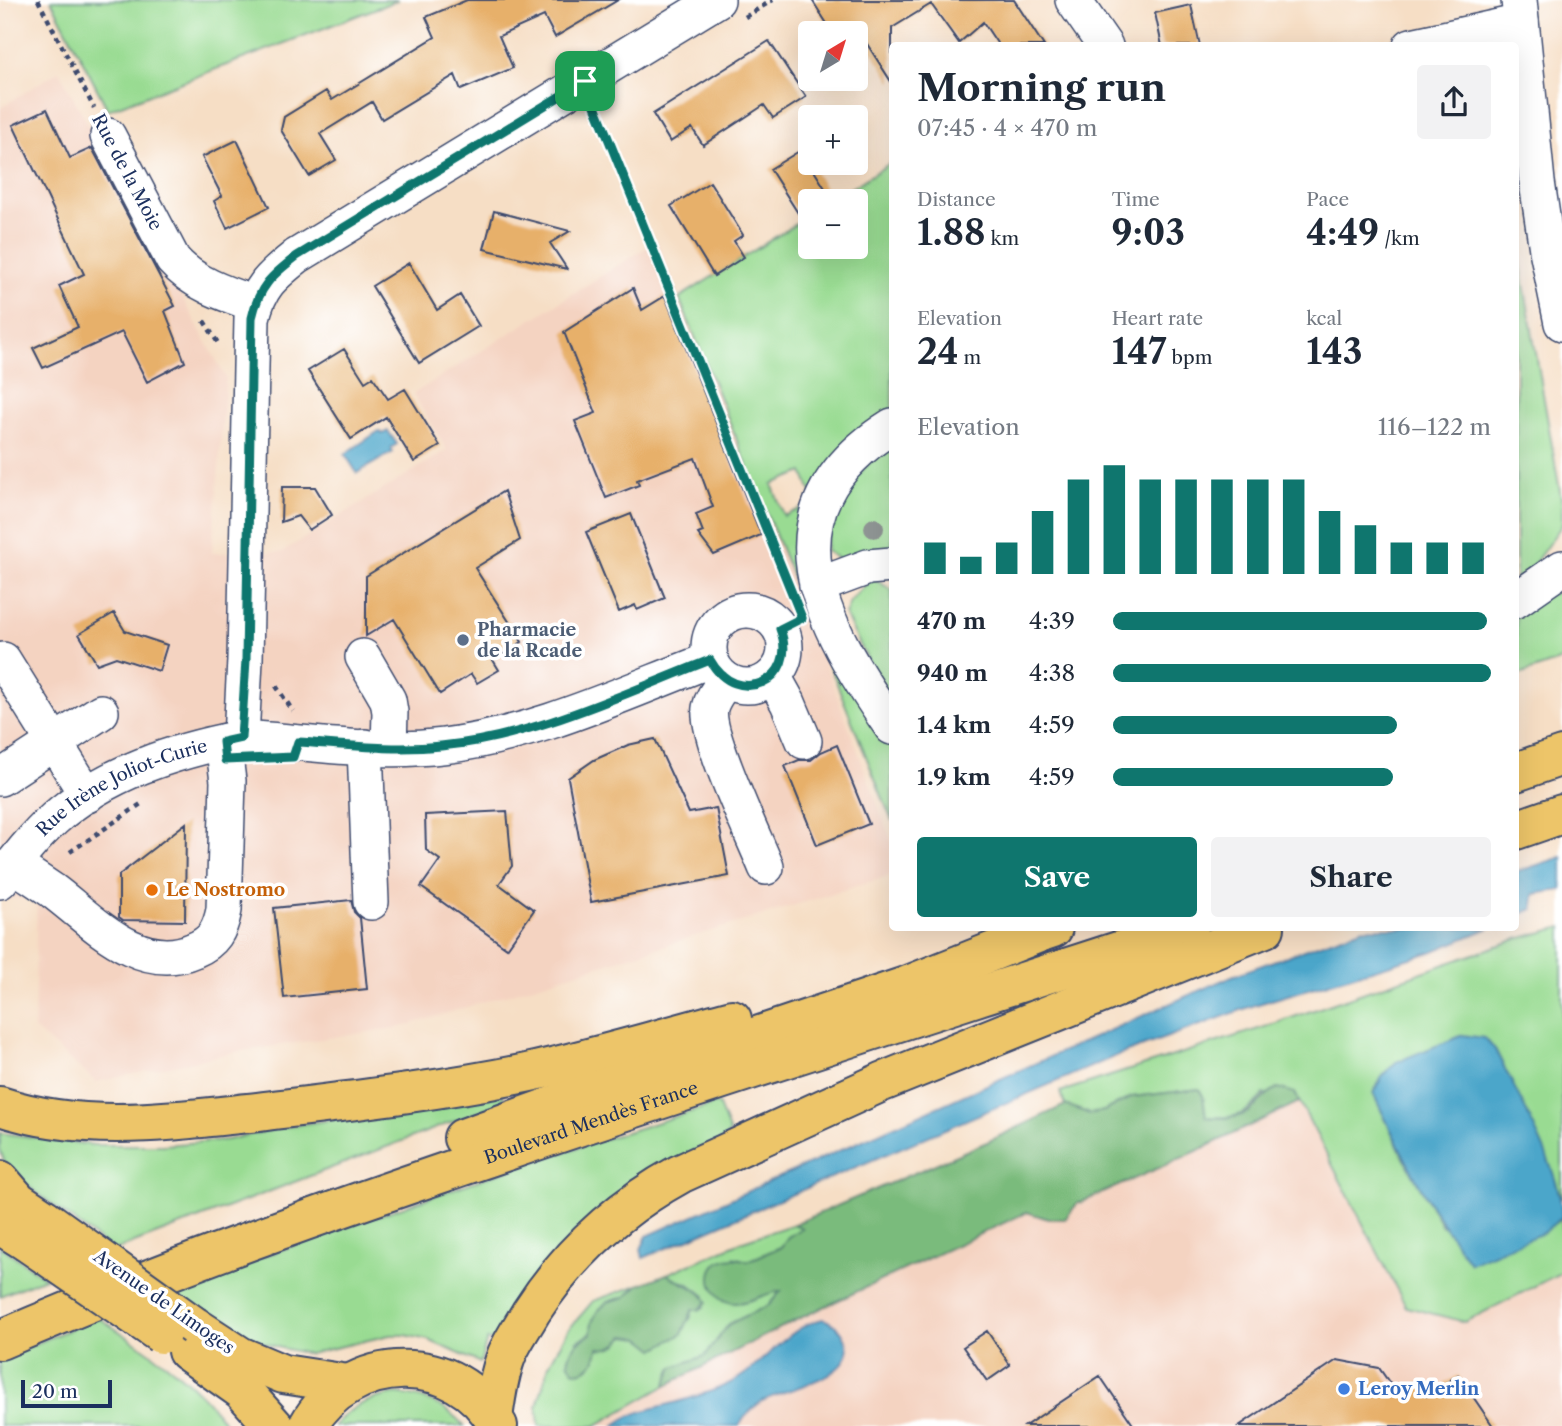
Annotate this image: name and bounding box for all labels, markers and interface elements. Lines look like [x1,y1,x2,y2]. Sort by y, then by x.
north arrow [798,21,868,91]
map controls [798,21,868,259]
pin [555,51,615,111]
icon: arrive [566,62,604,100]
text: Morning run [917,64,1166,111]
button: share [1417,65,1491,139]
button: + [798,105,868,175]
street label: Rue de la Moie [87,110,167,234]
text: 07:45 · 4 × 470 m [917,114,1097,142]
text: Distance [917,188,996,211]
text: Time [1112,188,1160,211]
text: Pace [1306,188,1349,211]
button: − [798,189,868,259]
text: 1.88 [917,211,986,254]
text: 9:03 [1112,211,1185,254]
text: 4:49 [1306,211,1379,254]
text: km [986,227,1019,250]
text: /km [1379,227,1420,250]
text: Elevation [917,307,1002,330]
text: Heart rate [1112,307,1203,330]
text: kcal [1306,307,1342,330]
text: 24 [917,330,958,373]
text: 147 [1112,330,1166,373]
text: 143 [1306,330,1363,373]
text: m [958,346,981,369]
text: bpm [1166,346,1212,369]
text: Elevation [917,413,1020,441]
text: 116–122 m [1378,413,1491,441]
text: 470 m [917,607,986,635]
text: 4:39 [1029,607,1075,635]
place label: Pharmacie de la Rcade [477,619,582,662]
marker: Pharmacie de la Rcade [455,632,471,648]
text: 940 m [917,659,988,687]
text: 4:38 [1029,659,1075,687]
text: 1.4 km [917,711,991,739]
text: 4:59 [1029,711,1075,739]
street label: Rue Irène Joliot-Curie [32,735,210,841]
text: 1.9 km [917,763,991,791]
text: 4:59 [1029,763,1075,791]
button: Save [917,837,1197,917]
button: Share [1211,837,1491,917]
place label: Le Nostromo [166,879,285,901]
marker: Le Nostromo [144,882,160,898]
street label: Boulevard Mendès France [481,1077,701,1169]
street label: Avenue de Limoges [88,1245,239,1359]
scale bar [21,1377,112,1409]
place label: Leroy Merlin [1358,1378,1480,1400]
text: 20 m [32,1380,78,1403]
marker: Leroy Merlin [1336,1381,1352,1397]

